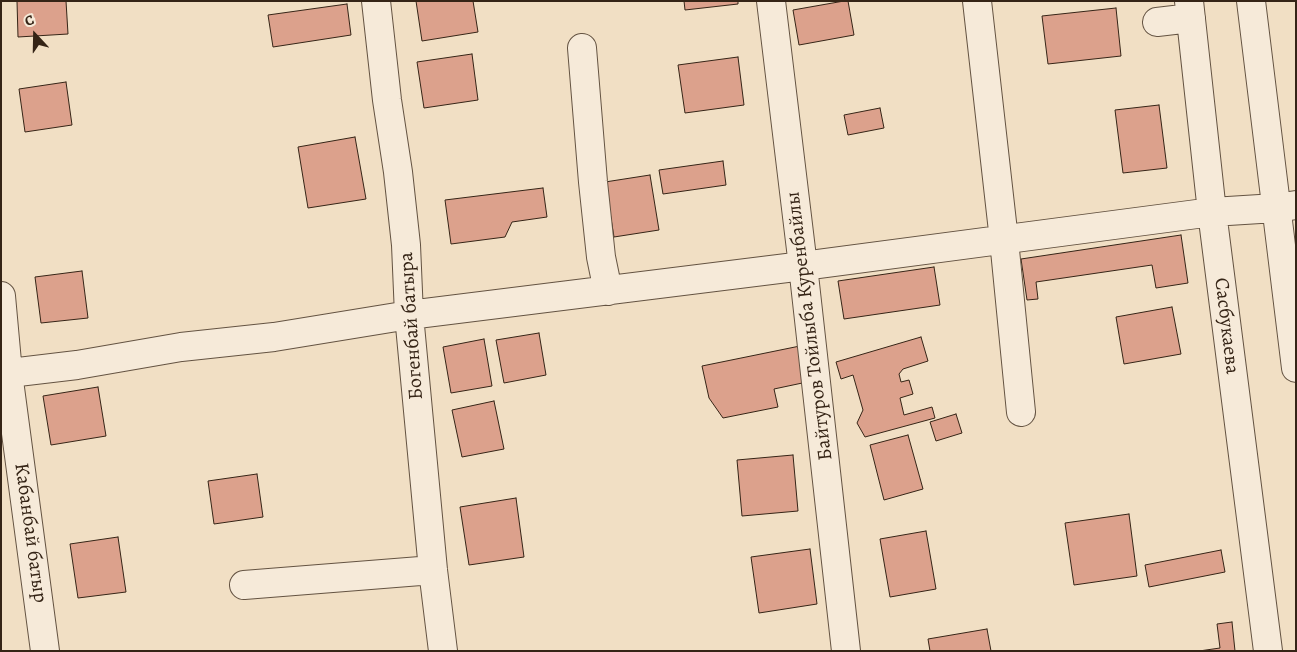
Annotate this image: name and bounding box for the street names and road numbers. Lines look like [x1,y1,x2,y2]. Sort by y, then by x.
street label: Байтуров Тойлыба Куренбайлы [782,190,838,462]
street label: Богенбай батыра [395,251,429,401]
street label: Сасбукаева [1208,277,1244,375]
street label: Кабанбай батыр [8,462,52,604]

